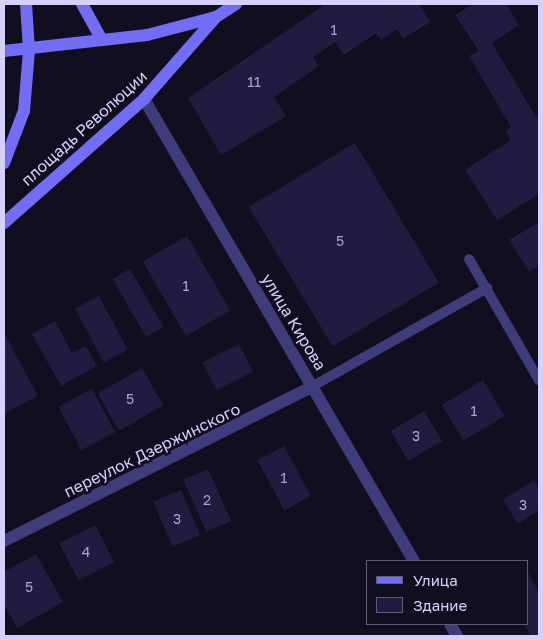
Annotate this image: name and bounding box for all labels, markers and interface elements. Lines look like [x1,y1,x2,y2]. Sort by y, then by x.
house number: 1 [331,22,337,38]
street label: площадь Революции [17,66,151,190]
house number: 11 [247,74,261,90]
house number: 5 [336,233,344,249]
street label: улица Кирова [258,270,330,374]
house number: 1 [183,278,189,294]
house number: 5 [126,391,134,407]
street label: переулок Дзержинского [61,399,243,501]
house number: 1 [471,403,477,419]
house number: 3 [412,428,420,444]
house number: 1 [281,470,287,486]
house number: 2 [203,492,211,508]
house number: 3 [519,497,527,513]
house number: 3 [173,511,181,527]
house number: 4 [82,544,90,560]
legend [366,560,528,625]
text: Улица [413,571,458,589]
house number: 5 [25,579,33,595]
text: Здание [413,596,467,614]

